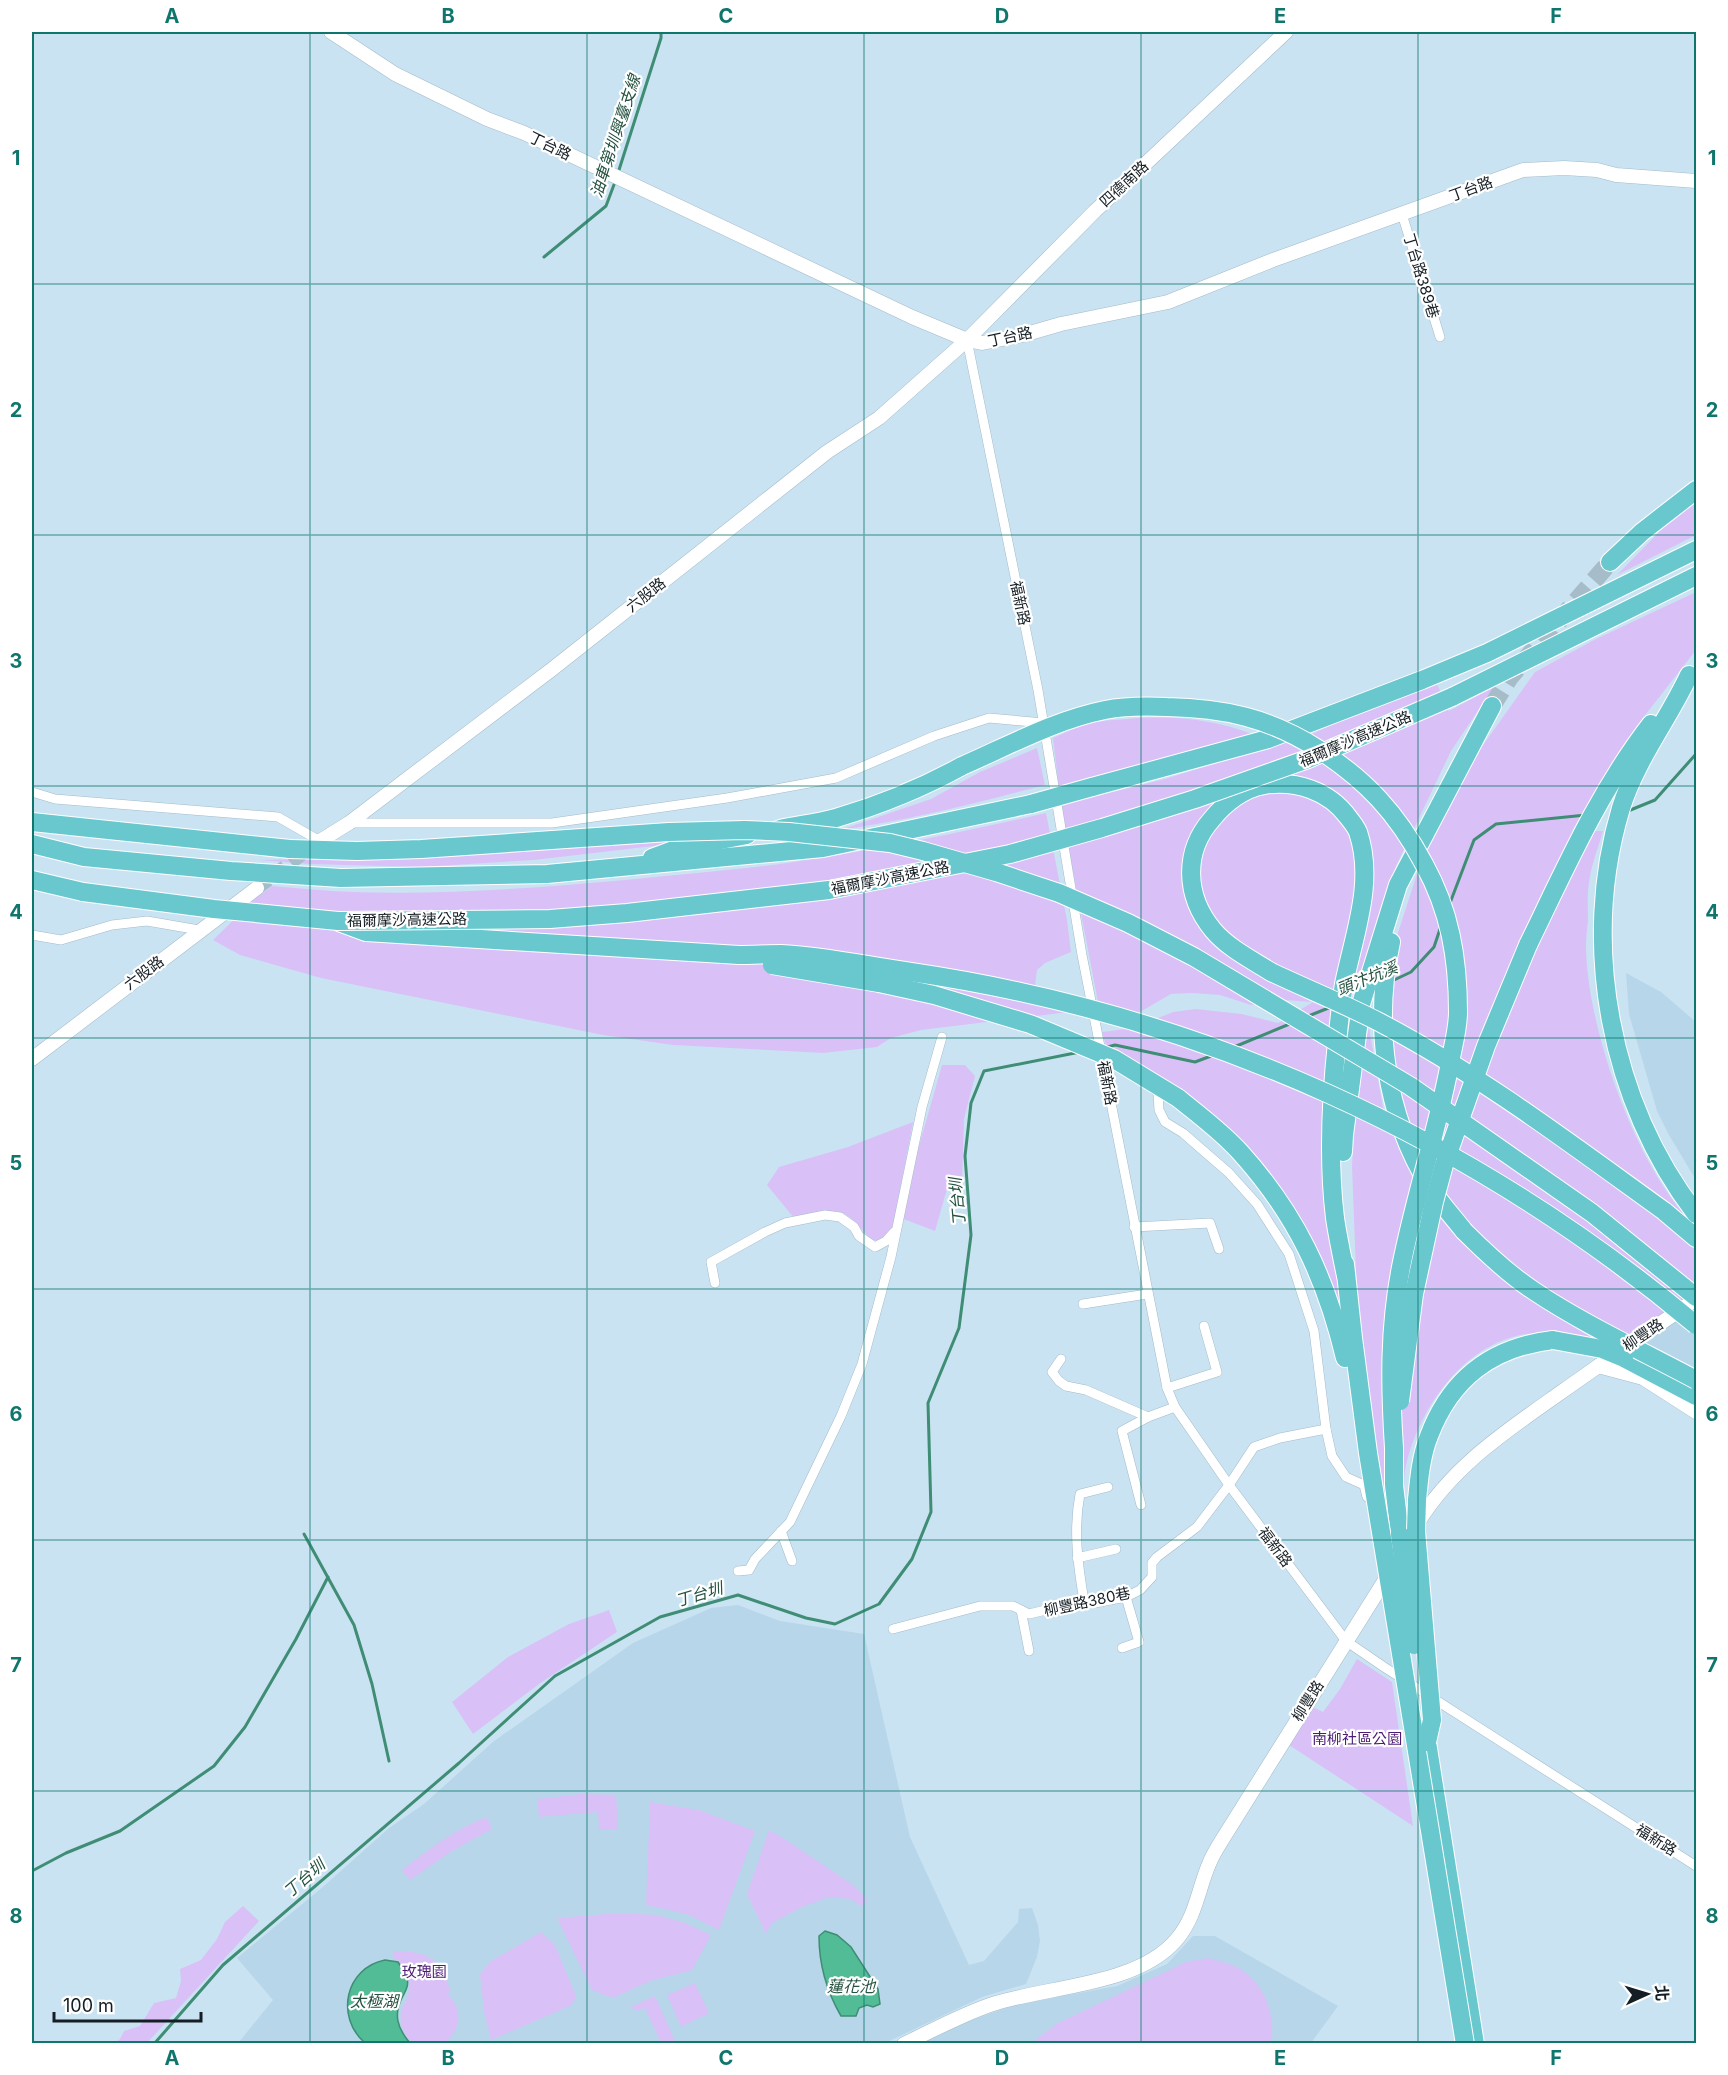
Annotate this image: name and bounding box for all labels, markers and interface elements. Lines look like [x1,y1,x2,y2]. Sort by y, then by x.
text: A [165,4,180,28]
text: B [441,4,455,28]
text: C [719,4,733,28]
text: D [995,4,1009,28]
text: E [1274,4,1286,28]
text: F [1550,4,1562,28]
water label: 油車第圳興臺支線 [586,70,645,200]
street label: 丁台路 [526,127,575,164]
text: 1 [12,146,20,170]
text: 1 [1708,146,1716,170]
street label: 四德南路 [1095,156,1152,211]
street label: 丁台路 [1446,172,1495,205]
street label: 丁台路389巷 [1400,231,1443,321]
street label: 丁台路 [986,323,1034,350]
text: 2 [10,398,22,422]
text: 2 [1706,398,1718,422]
street label: 六股路 [622,573,669,616]
street label: 福新路 [1007,579,1034,627]
text: 3 [10,649,22,673]
text: 3 [1706,649,1718,673]
street label: 福爾摩沙高速公路 [1296,706,1414,771]
street label: 福爾摩沙高速公路 [829,857,951,898]
text: 4 [9,900,23,924]
text: 4 [1705,900,1719,924]
street label: 福爾摩沙高速公路 [347,909,467,930]
street label: 六股路 [120,951,167,994]
water label: 頭汴坑溪 [1334,956,1402,999]
street label: 福新路 [1094,1059,1121,1107]
text: 5 [10,1151,22,1175]
text: 5 [1706,1151,1718,1175]
water label: 丁台圳 [945,1175,969,1227]
street label: 柳豐路 [1619,1314,1667,1355]
text: 6 [10,1402,23,1426]
text: 6 [1706,1402,1719,1426]
street label: 福新路 [1254,1523,1297,1570]
water label: 丁台圳 [673,1577,727,1610]
street label: 柳豐路380巷 [1042,1583,1132,1620]
text: 7 [10,1653,22,1677]
text: 7 [1706,1653,1718,1677]
street label: 柳豐路 [1288,1677,1328,1725]
park label: 南柳社區公園 [1312,1729,1402,1748]
street label: 福新路 [1632,1820,1680,1860]
water label: 丁台圳 [279,1853,330,1901]
text: 8 [9,1904,23,1928]
text: 8 [1705,1904,1719,1928]
park label: 玫瑰園 [401,1962,447,1981]
north arrow [1617,1964,1677,2024]
water label: 蓮花池 [827,1976,877,1996]
text: 北 [1651,1984,1672,2002]
scale bar [54,1985,201,2023]
water label: 太極湖 [350,1991,401,2011]
text: 100 m [63,1995,114,2016]
text: A [165,2046,180,2070]
text: B [441,2046,455,2070]
text: C [719,2046,733,2070]
text: D [995,2046,1009,2070]
text: E [1274,2046,1286,2070]
text: F [1550,2046,1562,2070]

